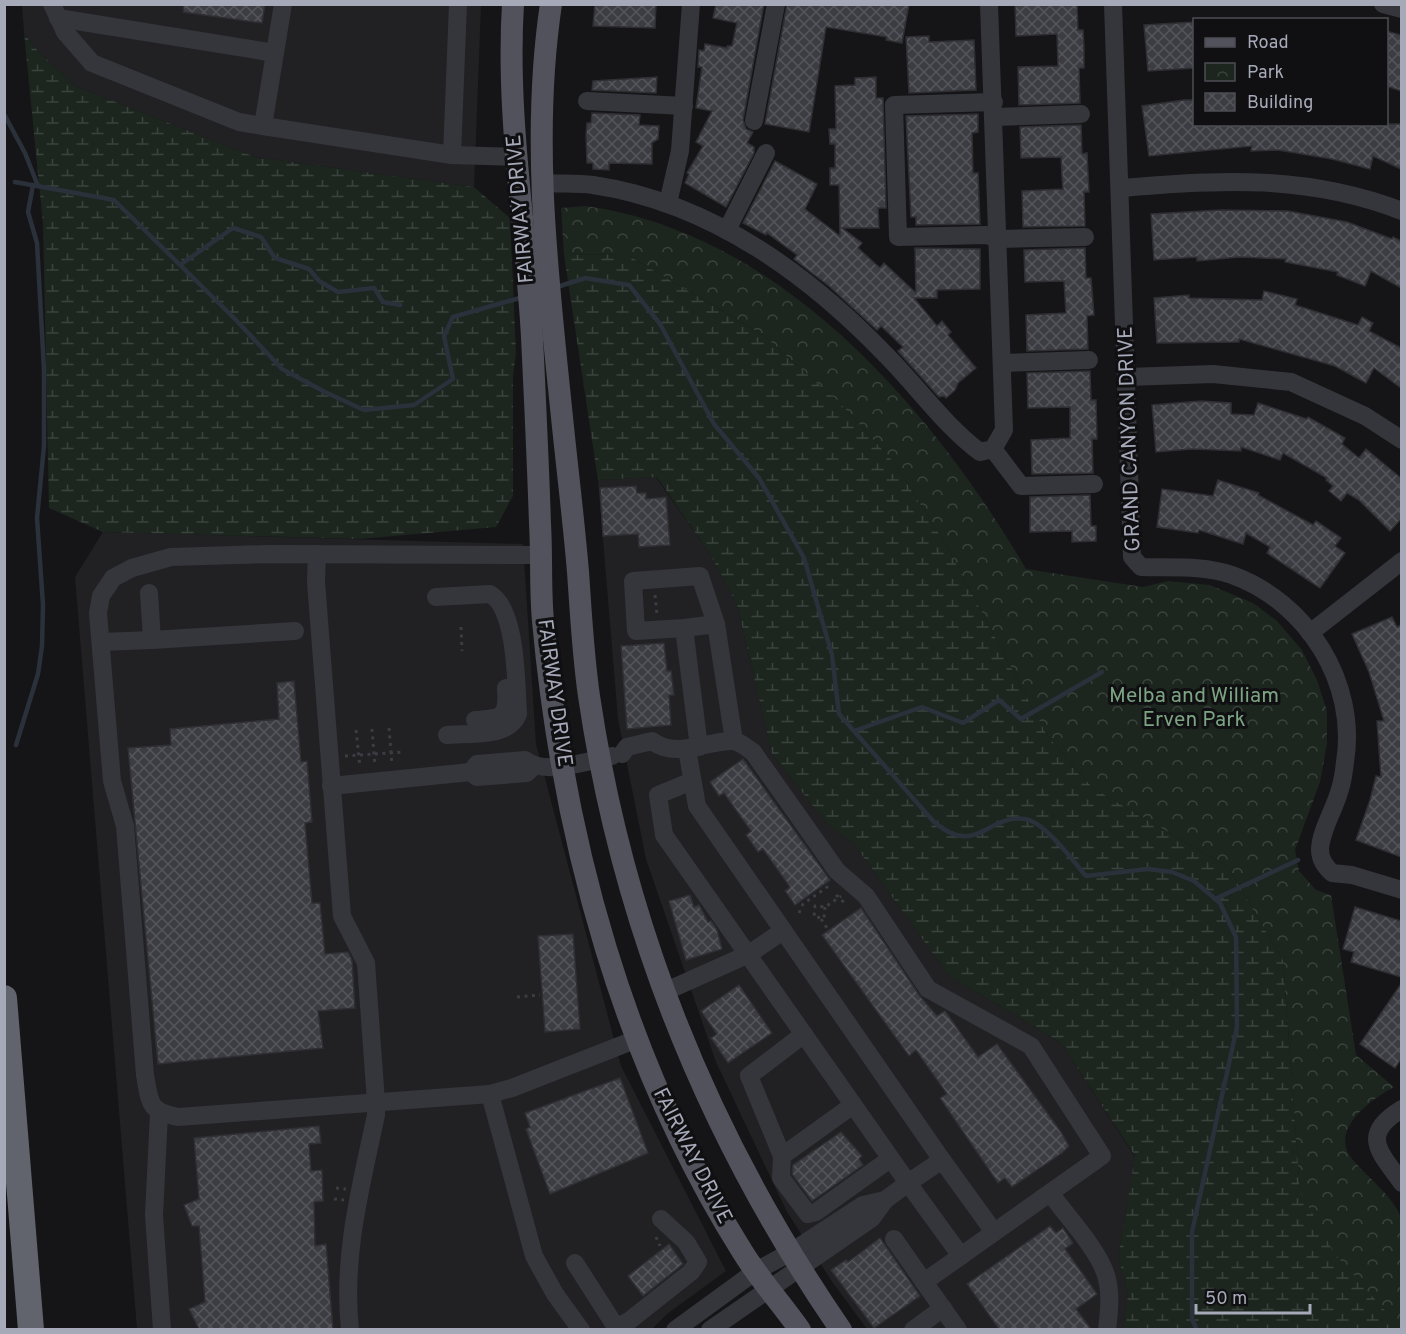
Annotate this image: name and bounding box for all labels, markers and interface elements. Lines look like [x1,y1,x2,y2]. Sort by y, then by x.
legend [1193,18,1388,126]
text: Road [1247,32,1289,55]
text: Park [1247,62,1284,85]
text: Building [1247,92,1313,115]
street label: FAIRWAY DRIVE [501,134,541,284]
street label: GRAND CANYON DRIVE [1113,326,1147,552]
street label: FAIRWAY DRIVE [530,617,578,769]
park label: Melba and William Erven Park [1109,683,1279,734]
street label: FAIRWAY DRIVE [646,1084,738,1228]
scale bar [1196,1277,1310,1315]
text: 50 m [1205,1288,1247,1311]

